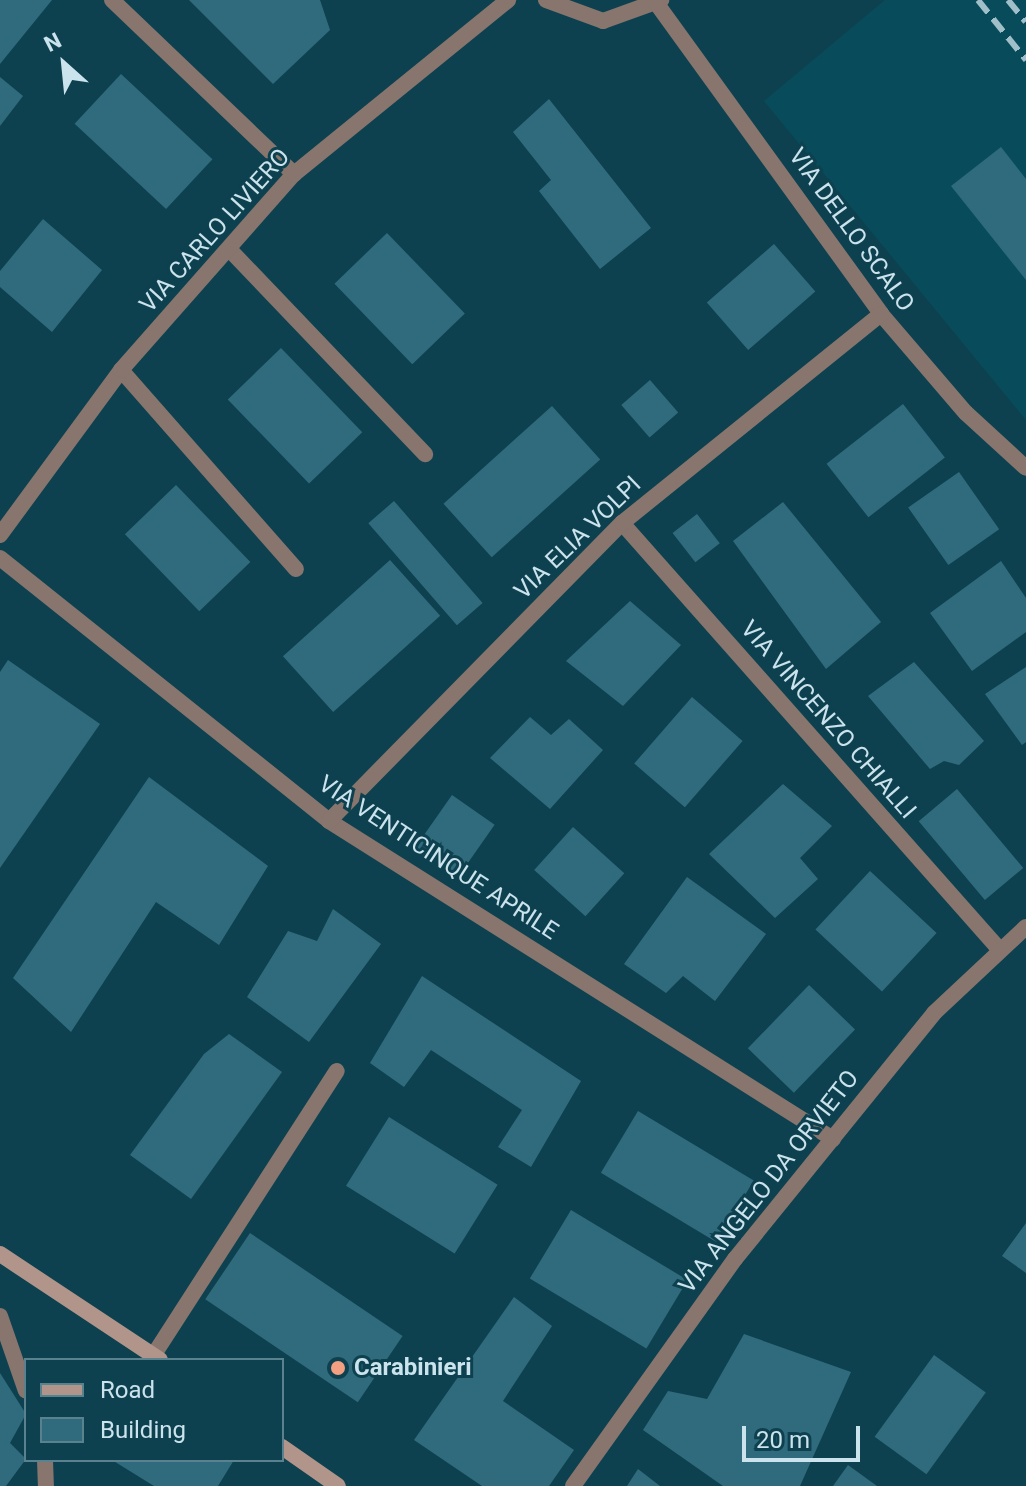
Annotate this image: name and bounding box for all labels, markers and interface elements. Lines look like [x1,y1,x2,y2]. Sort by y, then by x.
north arrow [24,24,104,104]
text: N [40,28,65,57]
street label: VIA CARLO LIVIERO [134,143,296,319]
street label: VIA DELLO SCALO [782,143,920,317]
street label: VIA ELIA VOLPI [509,470,647,606]
street label: VIA VINCENZO CHIALLI [734,615,922,825]
street label: VIA VENTICINQUE APRILE [313,770,563,946]
street label: VIA ANGELO DA ORVIETO [673,1065,865,1299]
place label: Carabinieri [354,1354,472,1382]
legend [24,1358,284,1462]
marker: Carabinieri [329,1359,347,1377]
text: Road [100,1376,155,1404]
scale bar [746,1410,864,1460]
text: Building [100,1416,186,1444]
text: 20 m [756,1426,810,1454]

